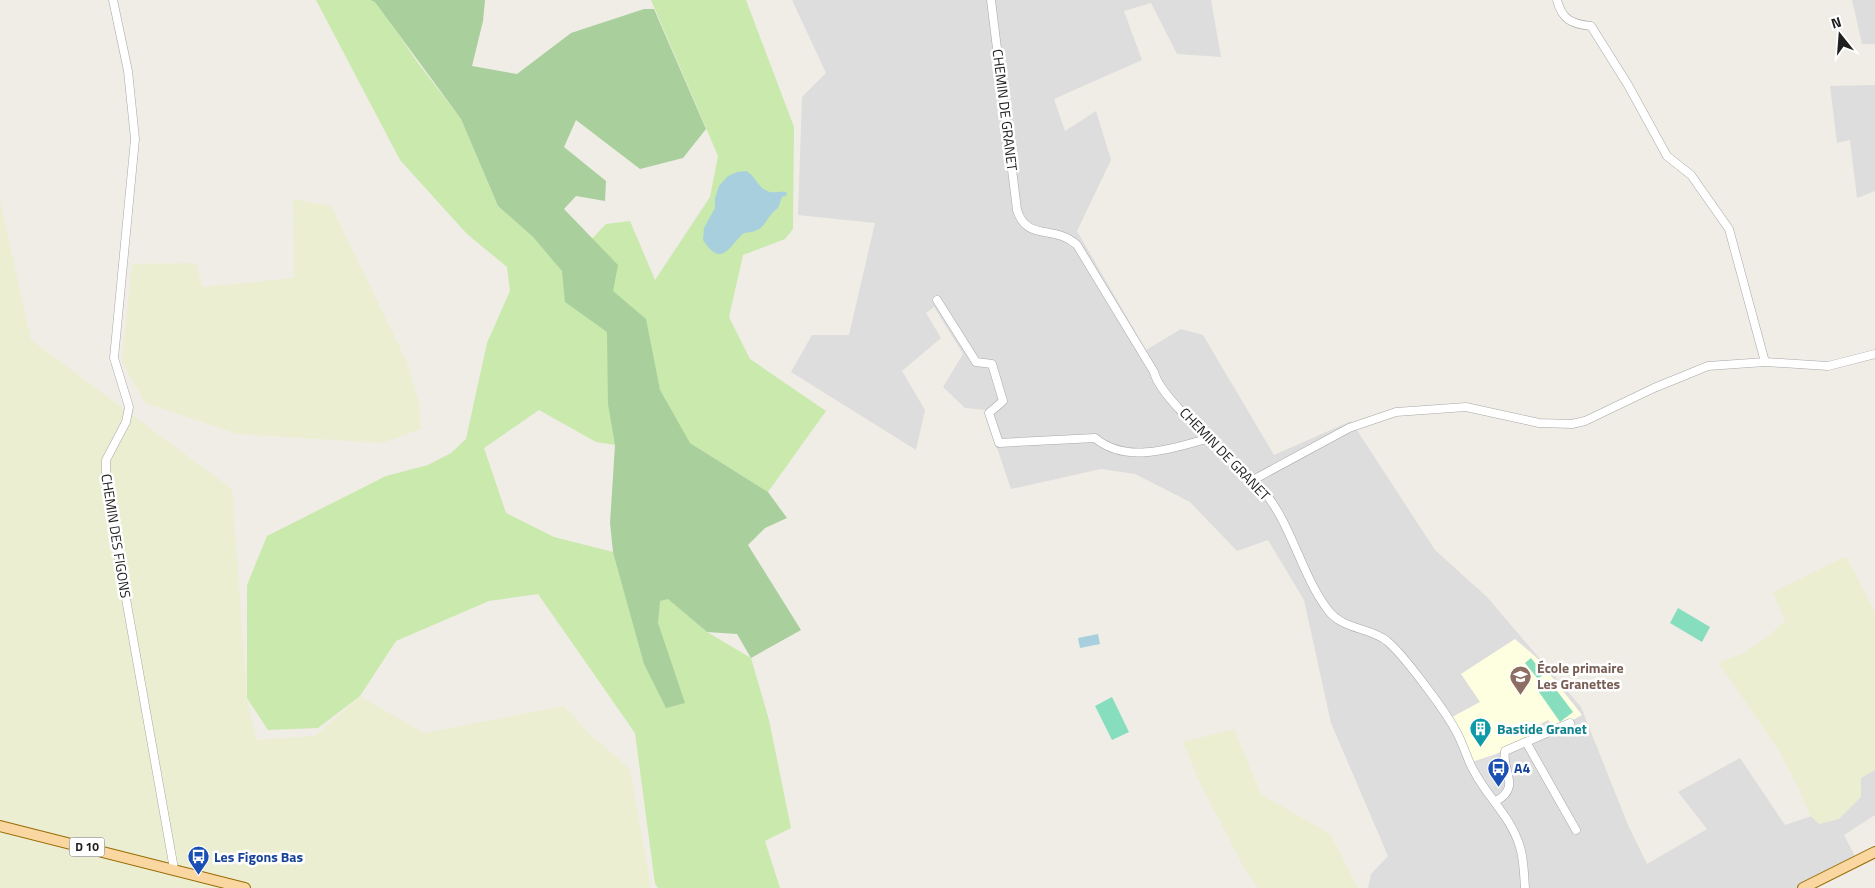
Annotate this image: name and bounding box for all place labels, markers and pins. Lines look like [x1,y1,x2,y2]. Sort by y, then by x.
place label: École primaire Les Granettes [1537,657,1624,694]
school or university icon: École primaire Les Granettes [1509,664,1533,695]
building icon: Bastide Granet [1469,717,1493,748]
place label: Bastide Granet [1497,718,1587,739]
bus stop icon: A4 [1486,756,1510,787]
place label: A4 [1514,757,1530,778]
bus stop icon: Les Figons Bas [186,845,210,876]
place label: Les Figons Bas [214,846,304,867]

